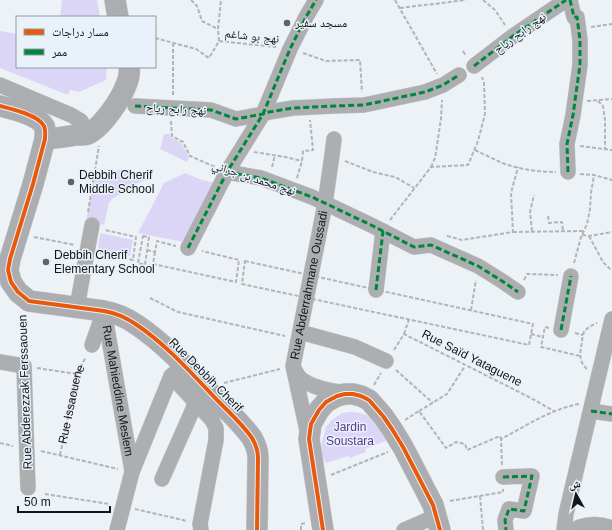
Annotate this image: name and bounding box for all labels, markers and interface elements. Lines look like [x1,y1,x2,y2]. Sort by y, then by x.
street label: نهج رابح رياح [491,9,549,57]
legend [16,16,156,68]
place label: مسجد سفير [294,16,347,30]
marker: مسجد سفير [282,18,292,28]
text: مسار دراجات [52,25,109,39]
street label: نهج بو شاغم [224,26,280,47]
text: ممر [51,45,67,59]
street label: نهج رابح رياح [145,100,207,118]
street label: نهج محمد بن جراني [209,158,298,201]
place label: Debbih Cherif Middle School [79,168,154,196]
marker: Debbih Cherif Middle School [66,177,76,187]
street label: Rue Abderrahmane Oussadi [287,209,331,361]
place label: Debbih Cherif Elementary School [54,248,155,276]
marker: Debbih Cherif Elementary School [41,257,51,267]
street label: Rue Abderezzak Ferssaouen [15,314,35,470]
street label: Rue Mahieddine Meslem [100,324,136,457]
street label: Rue Saïd Yataguene [420,327,525,389]
street label: Rue Debbih Cherif [166,335,246,415]
street label: Rue Issaouene [56,362,88,445]
park label: Jardin Soustara [326,420,374,448]
north arrow [556,474,596,514]
text: ش [568,477,582,493]
scale bar [18,488,110,514]
text: 50 m [24,495,51,509]

